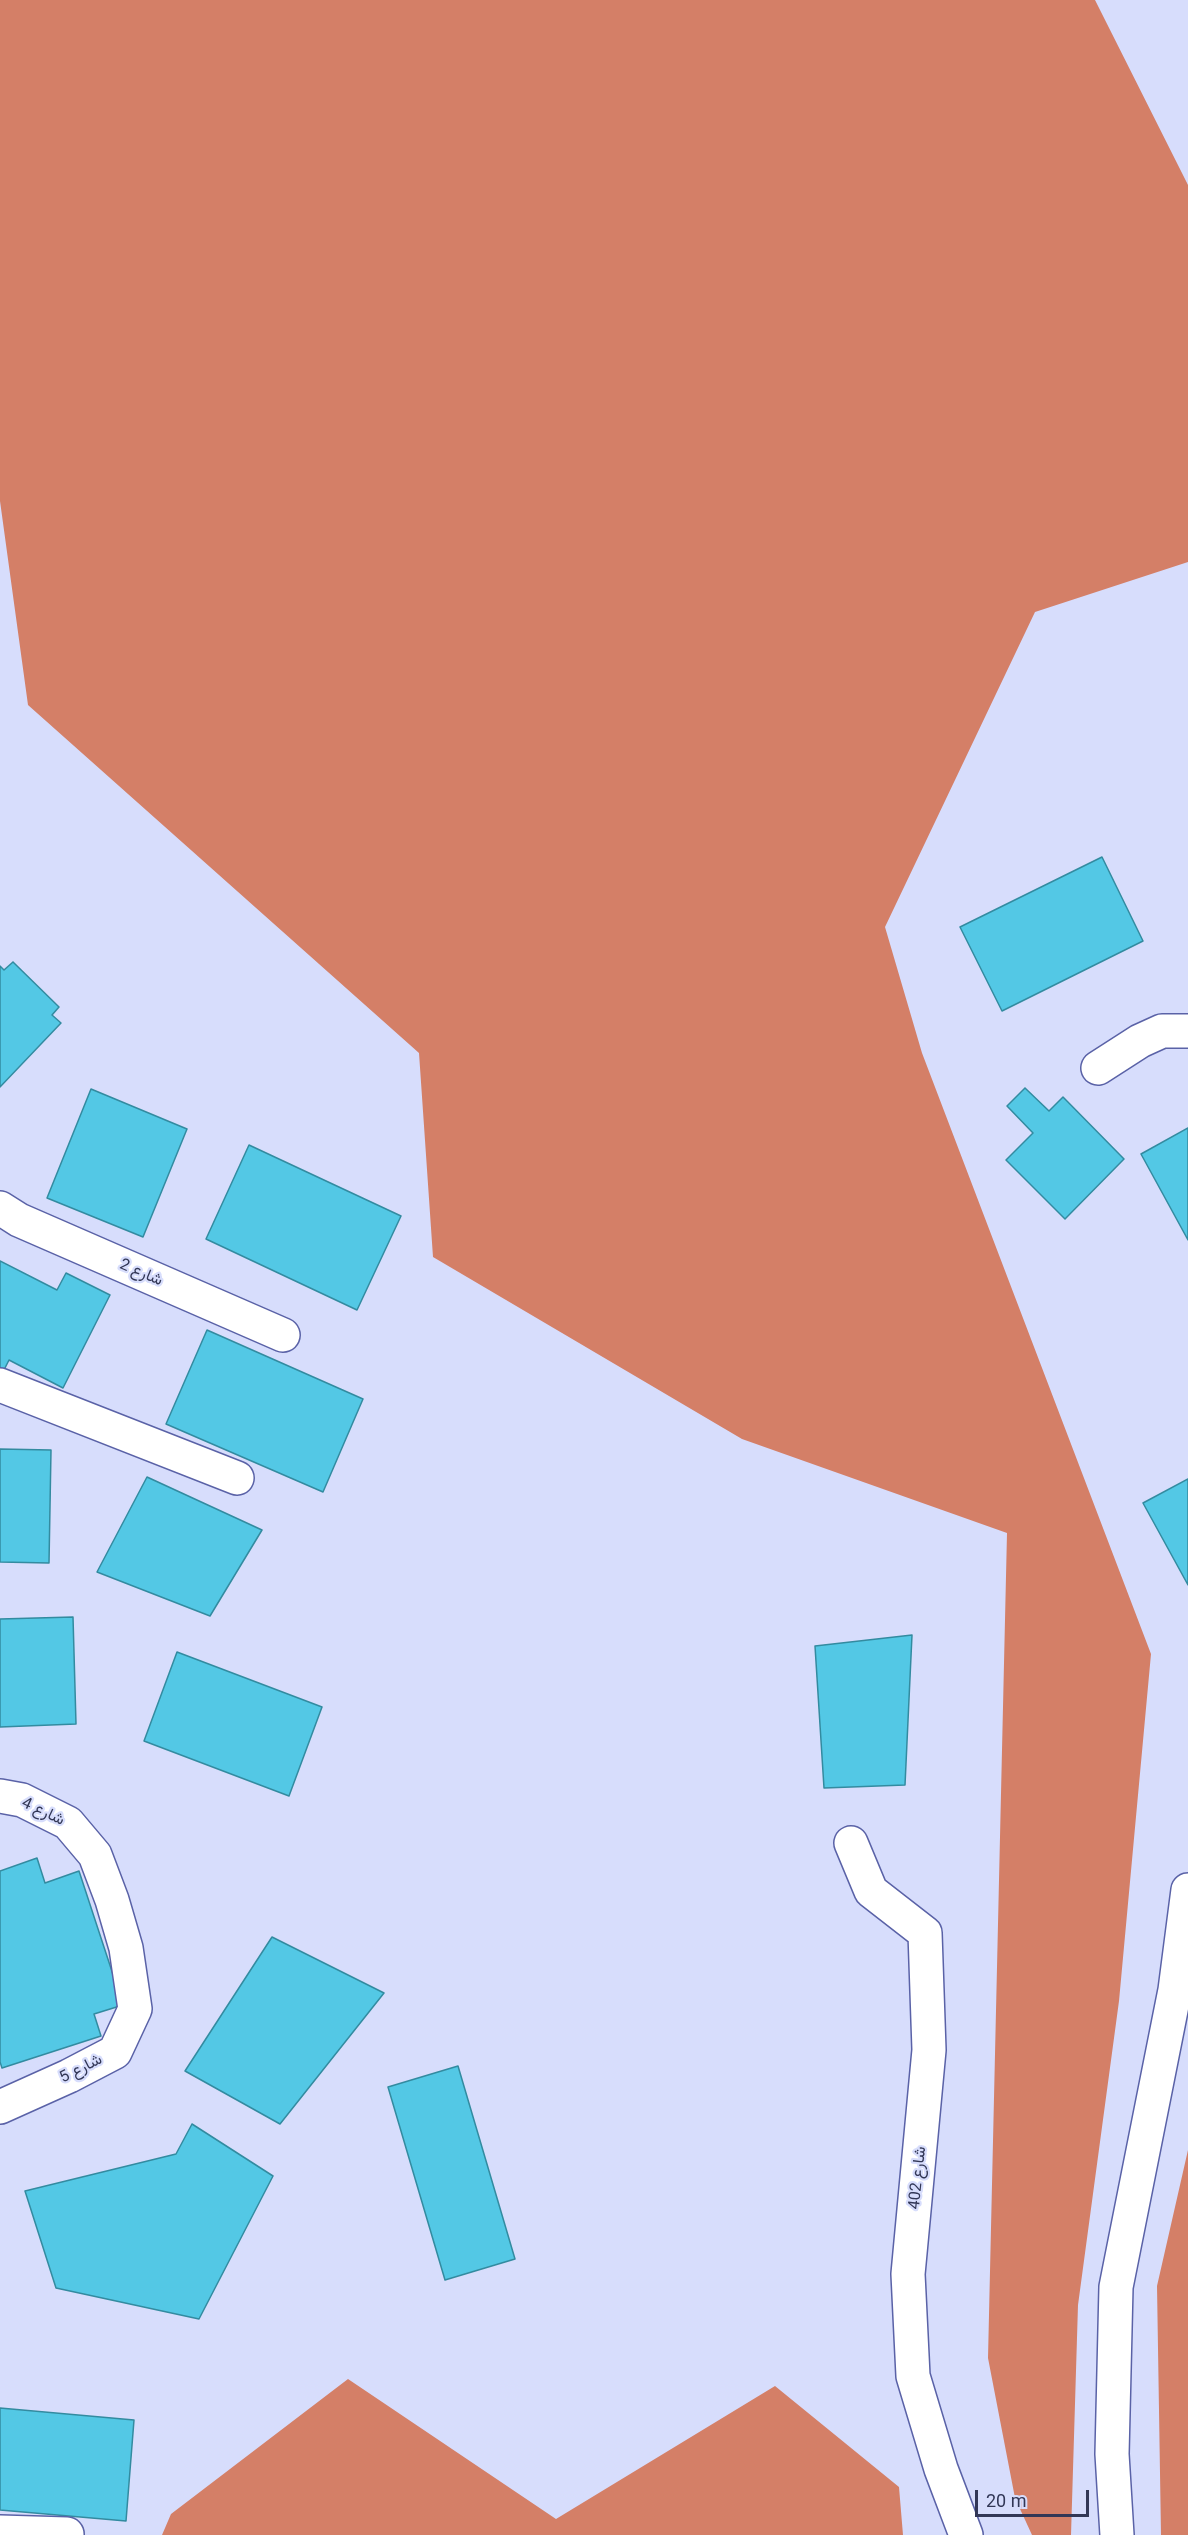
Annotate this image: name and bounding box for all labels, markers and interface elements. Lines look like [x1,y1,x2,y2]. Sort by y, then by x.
street label: شارع 2 [116,1255,166,1291]
street label: شارع 4 [18,1794,68,1830]
street label: شارع 5 [57,2050,105,2088]
street label: شارع 402 [905,2146,931,2210]
scale bar [978,2478,1092,2516]
text: 20 m [986,2490,1026,2511]

